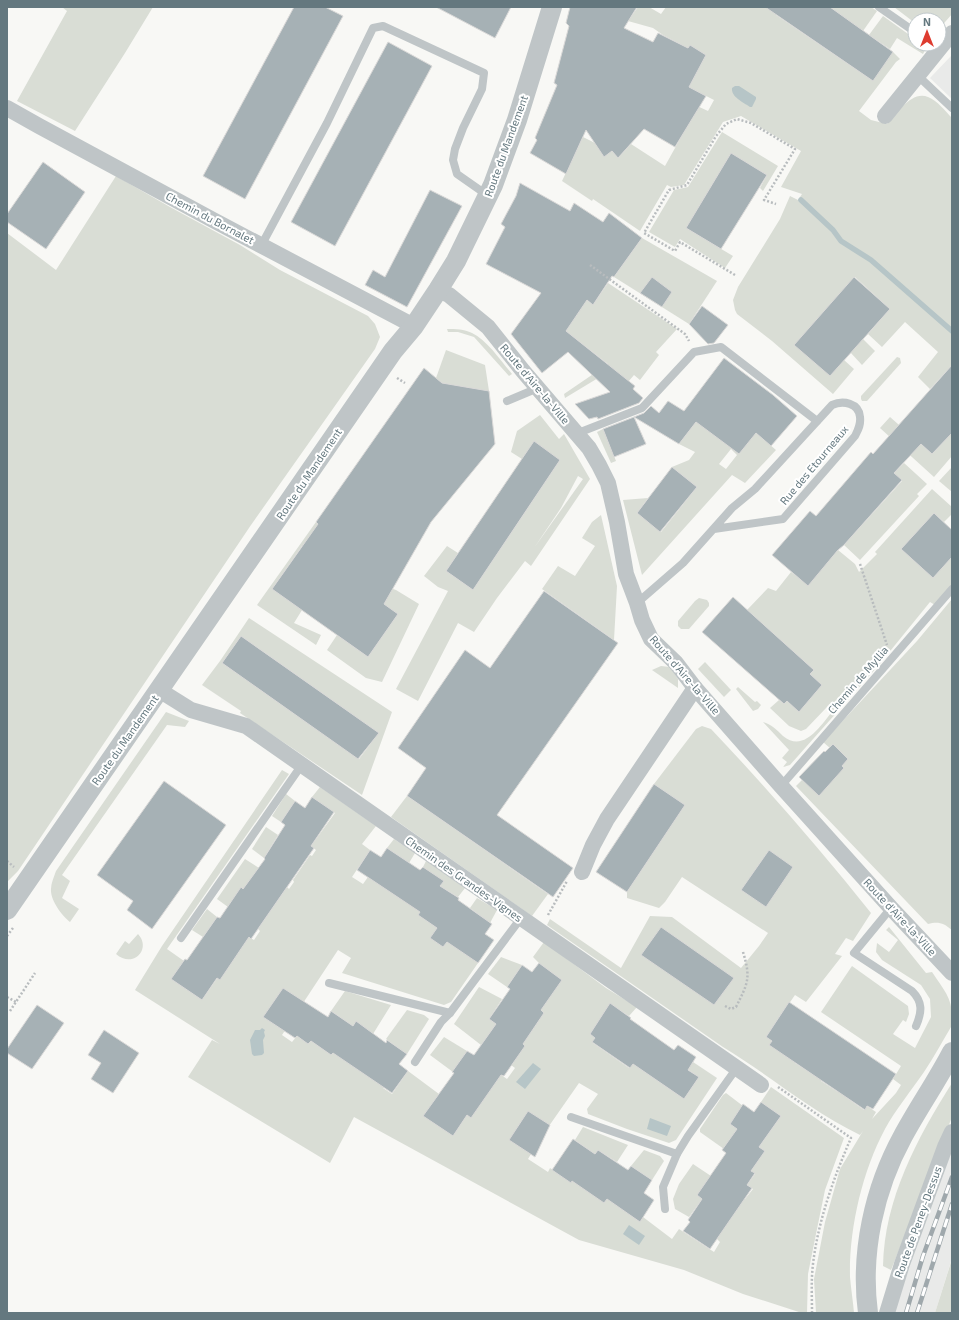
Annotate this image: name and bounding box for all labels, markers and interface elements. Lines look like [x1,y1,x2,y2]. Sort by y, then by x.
north arrow [907,12,947,52]
text: N [923,15,931,28]
street label: Route du Mandement [481,93,530,198]
street label: Chemin du Bornalet [164,189,257,246]
street label: Route d'Aire-la-Ville [498,341,573,426]
street label: Rue des Etourneaux [777,422,851,507]
street label: Route du Mandement [273,426,344,522]
street label: Route d'Aire-la-Ville [647,632,723,717]
street label: Chemin de Myllia [825,643,890,716]
street label: Route du Mandement [89,692,161,787]
street label: Chemin des Grandes-Vignes [403,833,526,924]
street label: Route d'Aire-la-Ville [861,875,939,958]
street label: Route de Peney-Dessus [891,1164,944,1280]

